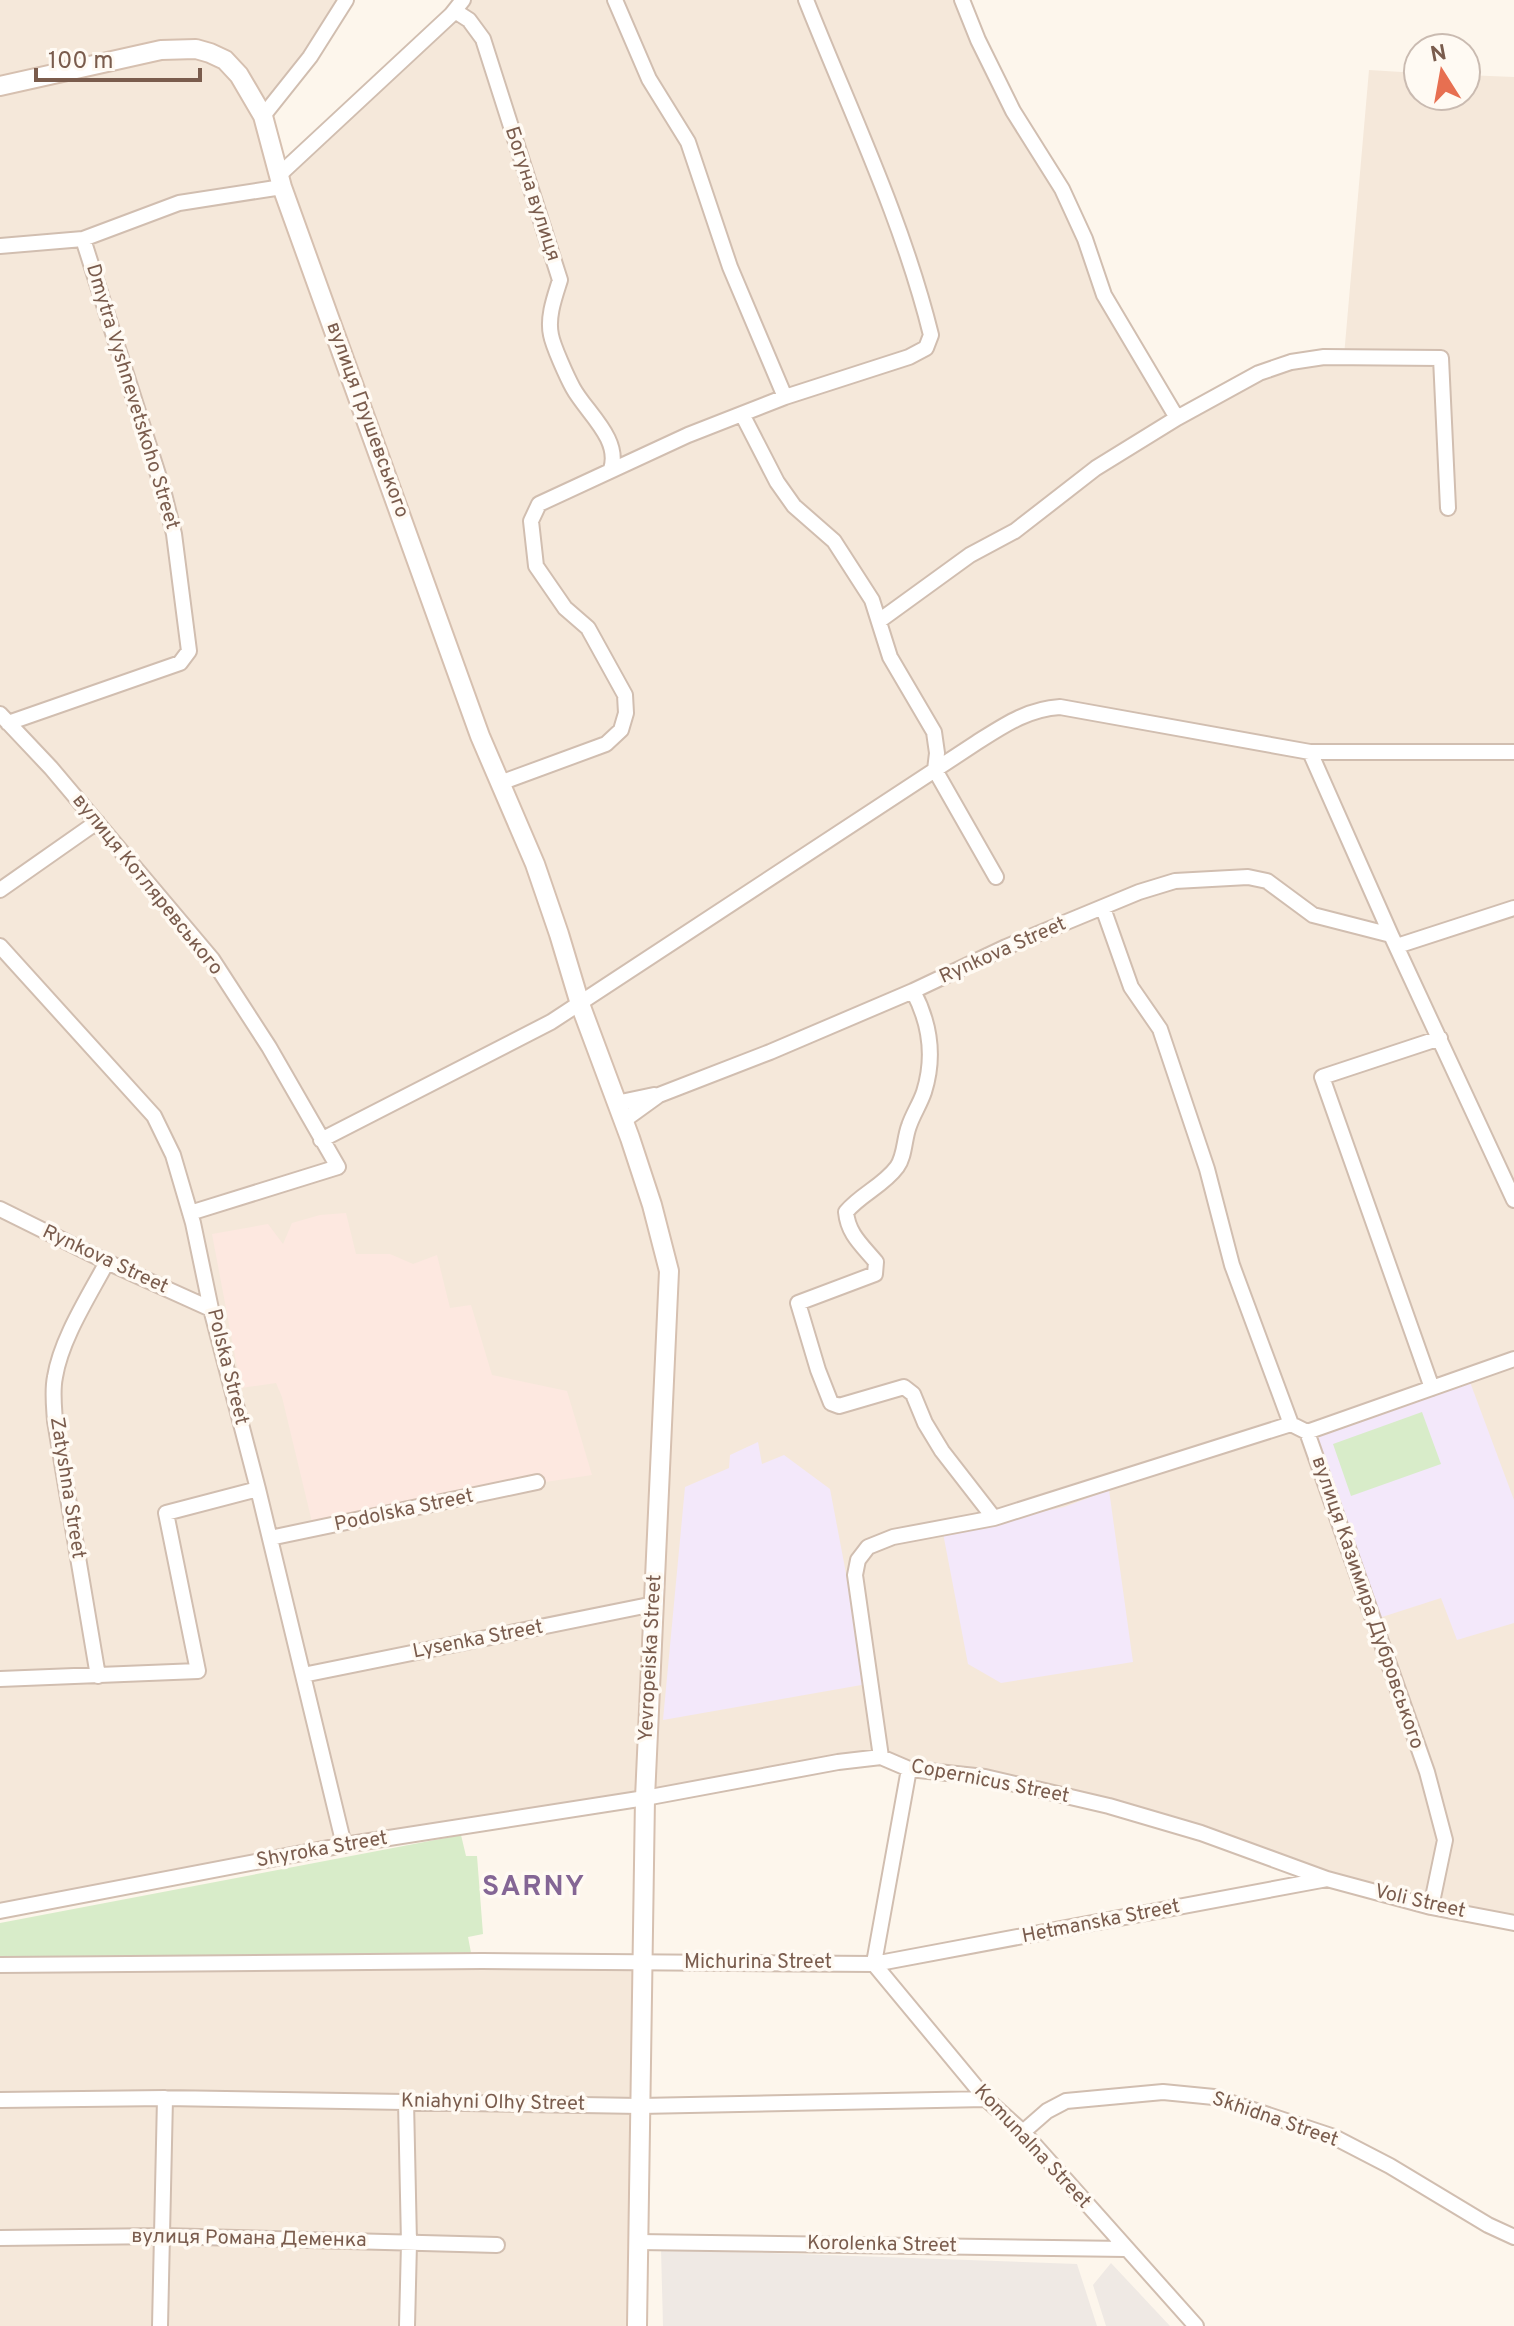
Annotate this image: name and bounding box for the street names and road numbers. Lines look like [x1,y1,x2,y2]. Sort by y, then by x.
street label: Богуна вулиця [498,123,566,265]
street label: Dmytra Vyshnevetskoho Street [79,261,185,533]
street label: вулиця Грушевського [319,319,415,521]
street label: вулиця Котляревського [66,789,228,981]
street label: Rynkova Street [936,911,1070,991]
street label: Rynkova Street [38,1219,172,1301]
street label: Polska Street [200,1306,254,1428]
street label: Zatyshna Street [43,1415,91,1561]
street label: вулиця Казимира Дубровського [1305,1453,1429,1753]
street label: Podolska Street [332,1484,476,1538]
street label: Yevropeiska Street [634,1574,668,1742]
street label: Lysenka Street [411,1615,545,1665]
street label: Copernicus Street [909,1754,1071,1810]
street label: Shyroka Street [254,1826,390,1874]
street label: Voli Street [1372,1879,1468,1925]
street label: Hetmanska Street [1020,1894,1182,1950]
street label: Michurina Street [684,1950,832,1976]
street label: Komunalna Street [968,2079,1096,2215]
street label: Skhidna Street [1208,2086,1342,2154]
street label: Kniahyni Olhy Street [401,2088,585,2118]
street label: вулиця Романа Деменка [131,2224,367,2254]
street label: Korolenka Street [807,2231,957,2259]

